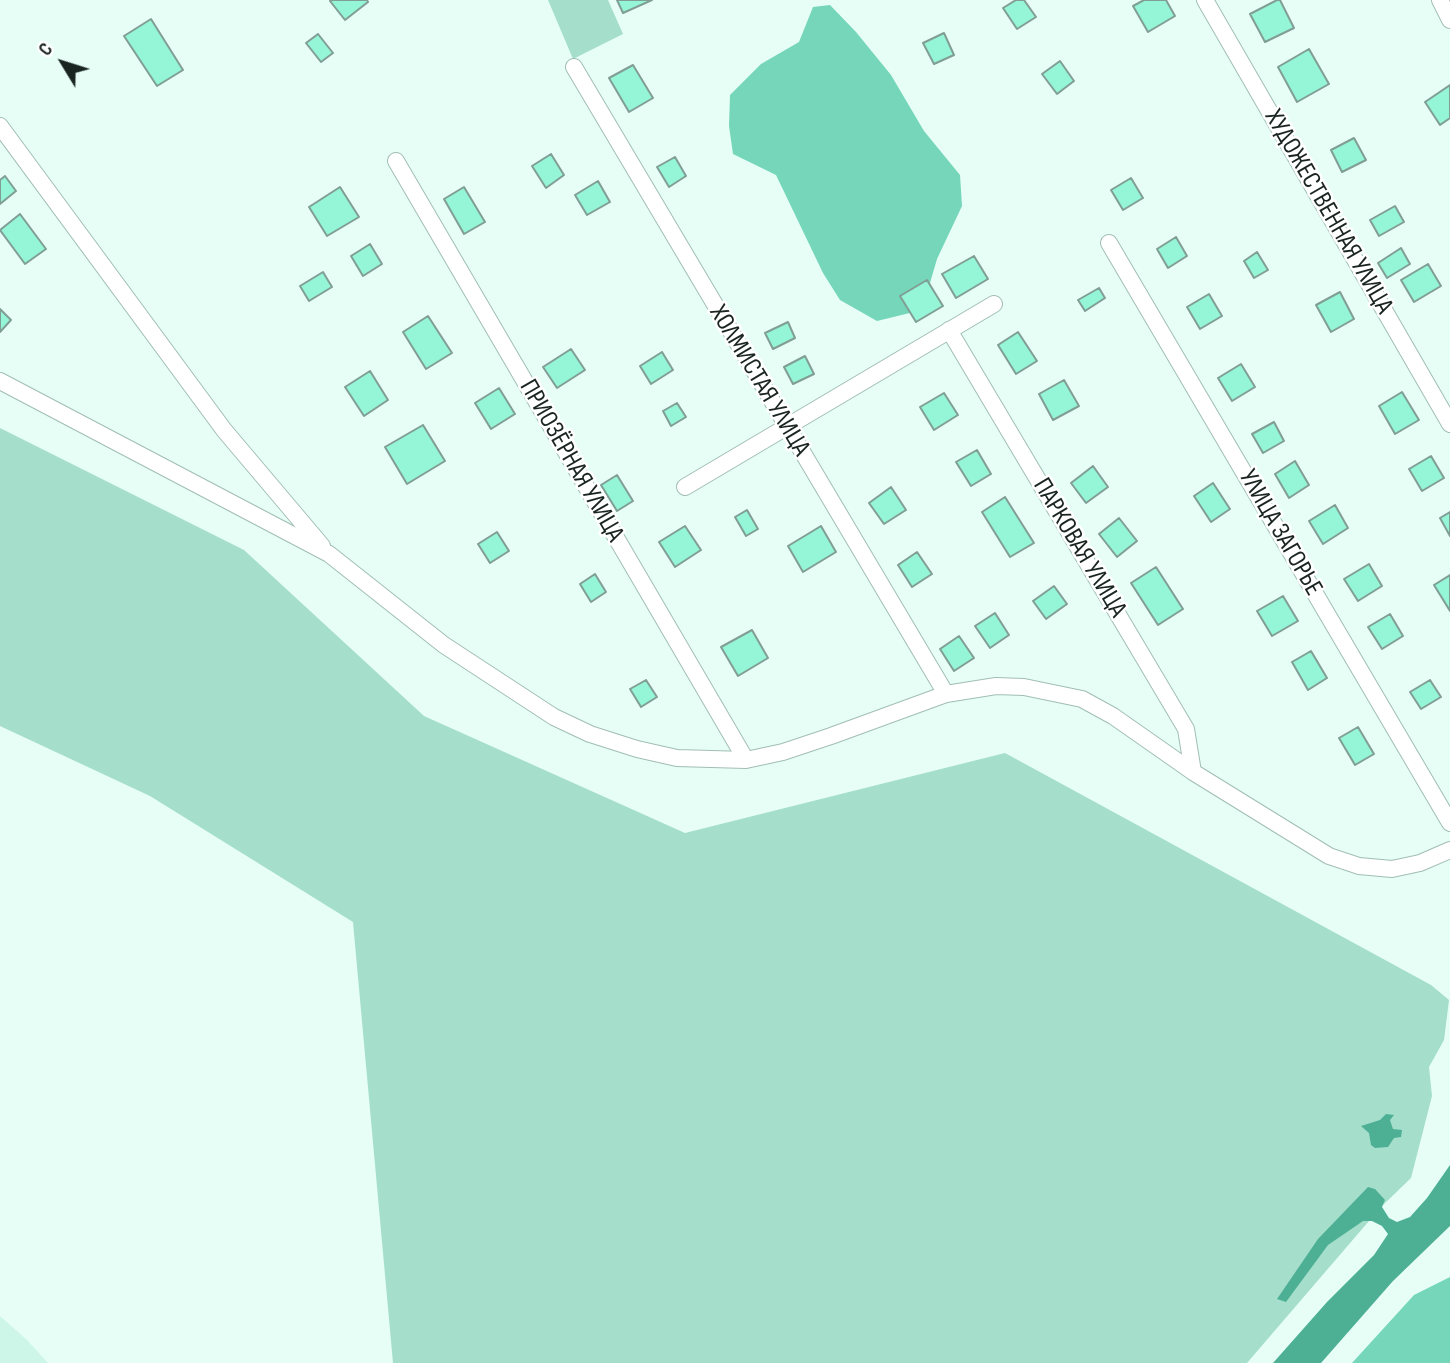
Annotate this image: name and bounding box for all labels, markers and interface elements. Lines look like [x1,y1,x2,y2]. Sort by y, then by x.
north arrow [28,28,98,98]
text: С [34,39,58,61]
street label: ХУДОЖЕСТВЕННАЯ УЛИЦА [1257,104,1399,320]
street label: ХОЛМИСТАЯ УЛИЦА [702,300,816,462]
street label: ПРИОЗЁРНАЯ УЛИЦА [512,374,630,548]
street label: УЛИЦА ЗАГОРЬЕ [1231,465,1329,601]
street label: ПАРКОВАЯ УЛИЦА [1025,473,1133,623]

